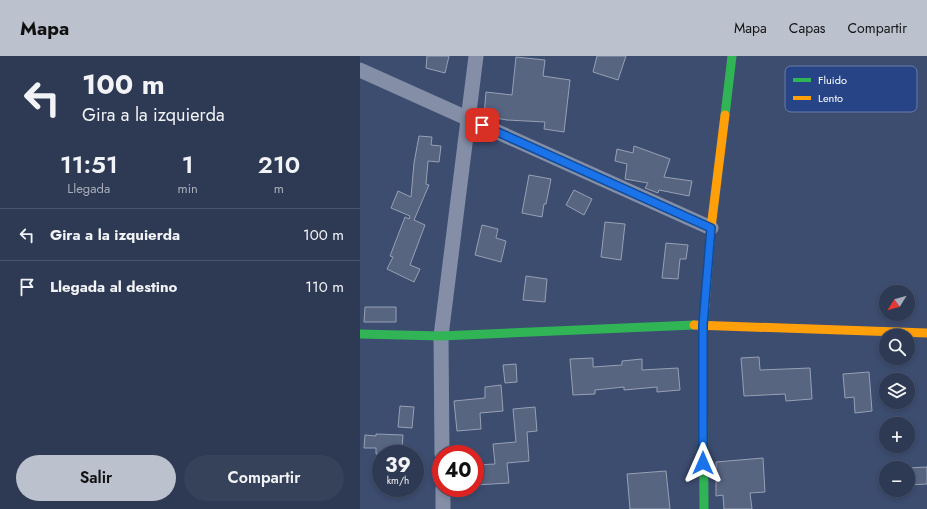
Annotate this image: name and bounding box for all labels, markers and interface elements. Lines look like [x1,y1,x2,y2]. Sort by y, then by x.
text: Mapa [20,15,69,42]
text: Mapa [734,18,767,38]
text: Capas [789,18,826,38]
text: Compartir [848,18,907,38]
text: 100 m [82,64,165,105]
legend [785,66,917,112]
icon: left [16,72,68,124]
text: Fluido [818,72,847,88]
text: Lento [818,90,843,106]
text: Gira a la izquierda [82,102,225,128]
pin [465,108,499,142]
icon: arrive [471,114,493,136]
text: 11:51 [60,147,118,182]
text: 1 [182,147,194,182]
text: 210 [258,147,300,182]
text: Llegada [67,179,110,198]
text: min [178,179,198,198]
text: m [274,179,284,198]
icon: left [16,224,38,246]
text: Gira a la izquierda [50,224,180,246]
text: 100 m [303,224,344,246]
icon: arrive [16,276,38,298]
text: Llegada al destino [50,276,177,298]
text: 110 m [305,276,344,298]
north arrow [879,285,915,321]
map controls [879,285,915,497]
button: search [879,329,915,365]
button: layers [879,373,915,409]
button: + [879,417,915,453]
position arrow [682,442,724,484]
speed limit sign: 40 [432,445,484,497]
text: 39 [385,451,411,480]
button: Salir [16,455,176,501]
button: Compartir [184,455,344,501]
button: − [879,461,915,497]
text: km/h [387,473,409,488]

